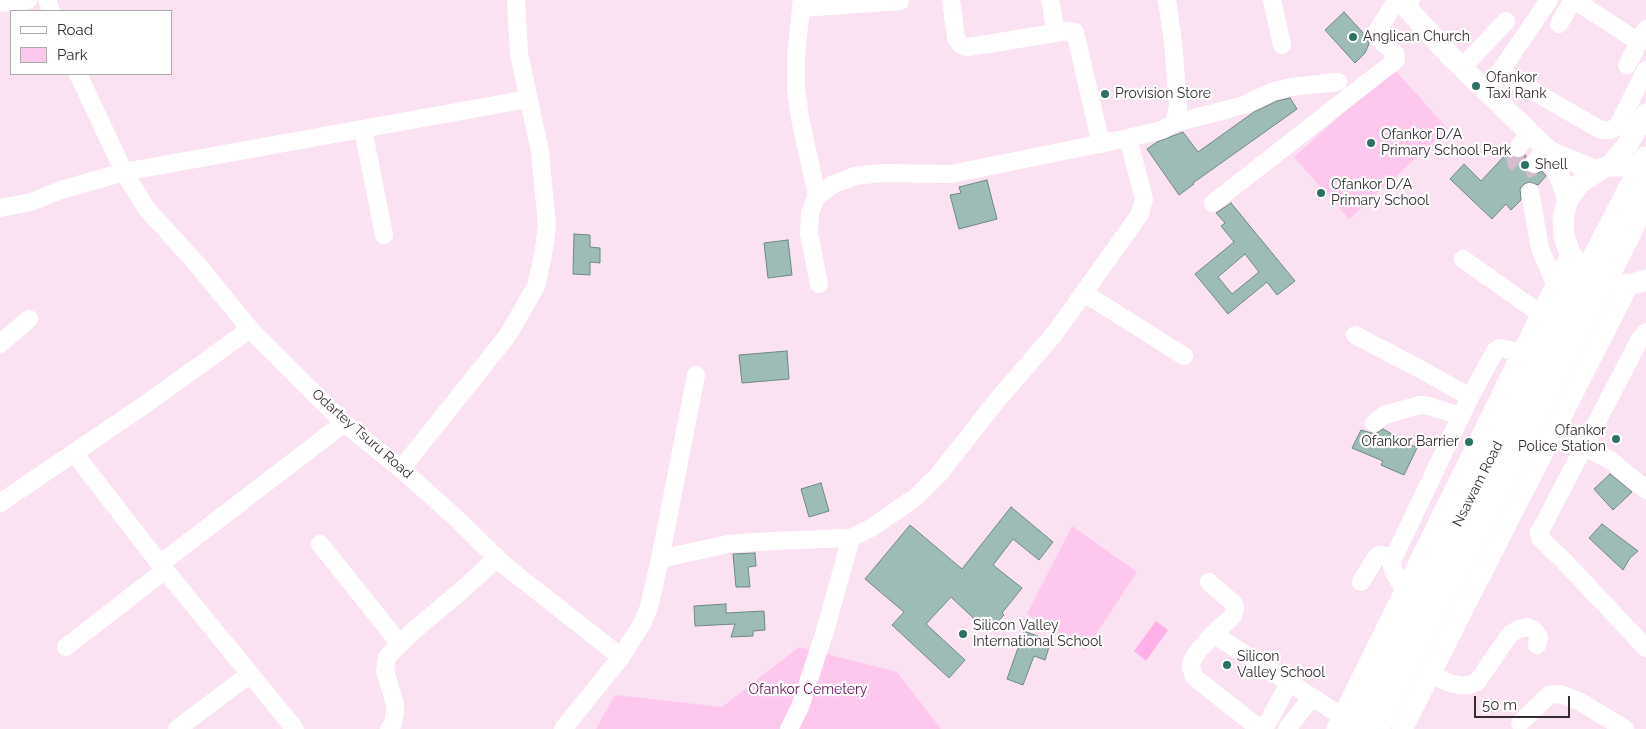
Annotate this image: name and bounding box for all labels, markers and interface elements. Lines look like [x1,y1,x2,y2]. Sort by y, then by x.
legend [10,10,172,75]
text: Road [57,21,93,39]
place label: Anglican Church [1363,29,1470,45]
marker: Anglican Church [1347,31,1359,43]
text: Park [57,46,88,64]
place label: Ofankor Taxi Rank [1486,70,1547,102]
marker: Ofankor Taxi Rank [1470,80,1482,92]
place label: Provision Store [1115,86,1211,102]
marker: Provision Store [1099,88,1111,100]
place label: Ofankor D/A Primary School Park [1381,127,1511,160]
marker: Ofankor D/A Primary School Park [1365,137,1377,149]
place label: Shell [1535,157,1567,173]
marker: Shell [1519,159,1531,171]
place label: Ofankor D/A Primary School [1331,177,1429,210]
marker: Ofankor D/A Primary School [1315,187,1327,199]
street label: Odartey Tsuru Road [308,386,416,482]
place label: Ofankor Police Station [1518,423,1606,456]
marker: Ofankor Police Station [1610,433,1622,445]
place label: Ofankor Barrier [1361,434,1459,450]
marker: Ofankor Barrier [1463,436,1475,448]
street label: Nsawam Road [1449,438,1507,530]
place label: Silicon Valley International School [973,618,1102,650]
marker: Silicon Valley International School [957,628,969,640]
place label: Silicon Valley School [1237,649,1325,682]
marker: Silicon Valley School [1221,659,1233,671]
park label: Ofankor Cemetery [749,682,867,698]
scale bar [1476,686,1572,718]
text: 50 m [1482,696,1517,714]

